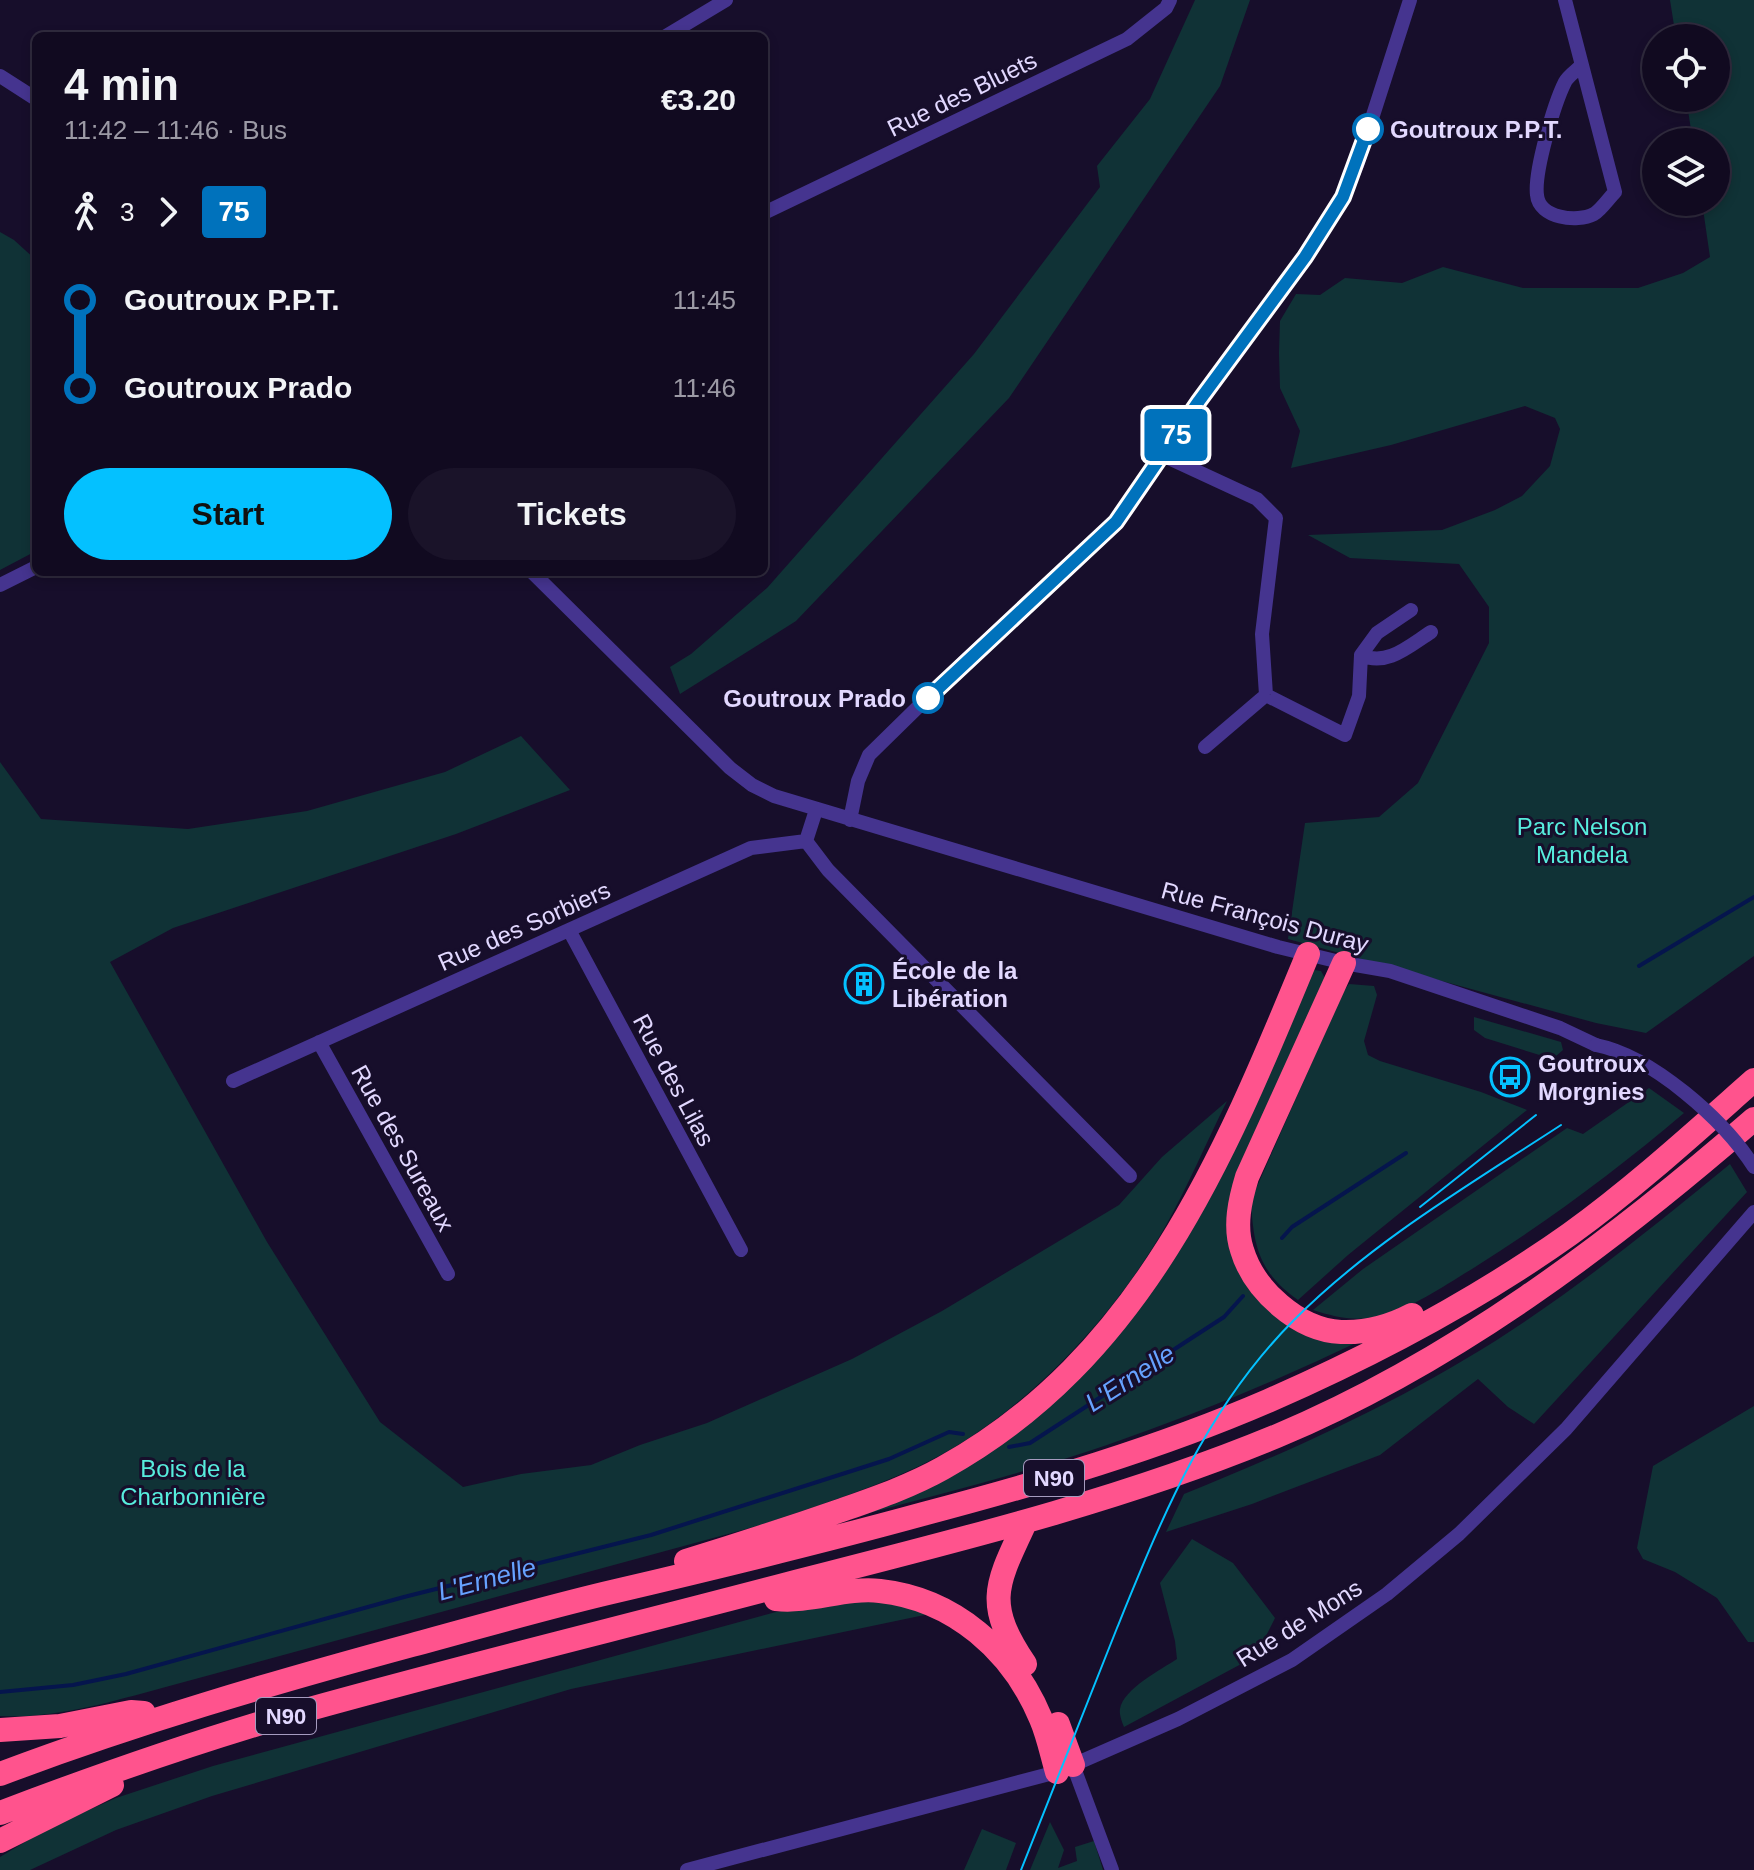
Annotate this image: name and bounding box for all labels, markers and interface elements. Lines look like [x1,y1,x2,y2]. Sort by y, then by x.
map controls [1642,24,1730,216]
button: locate [1642,24,1730,112]
street label: Rue des Bluets [883,46,1041,142]
text: 4 min [64,60,179,109]
text: €3.20 [661,83,736,116]
marker: Goutroux P.P.T. [1353,114,1383,144]
text: 11:42 – 11:46 · Bus [64,115,287,145]
place label: Goutroux P.P.T. [1390,116,1563,143]
button: layers [1642,128,1730,216]
icon: walk [64,190,108,234]
icon: forward [146,190,190,234]
text: 75 [218,196,250,227]
text: 3 [120,197,134,227]
text: Goutroux P.P.T. [124,283,340,316]
text: 11:45 [673,285,736,315]
text: Goutroux Prado [124,371,352,404]
text: 11:46 [673,373,736,403]
line badge: 75 [1140,409,1212,461]
text: 75 [1160,419,1192,450]
button: Start [64,468,392,560]
button: Tickets [408,468,736,560]
marker: Goutroux Prado [913,683,943,713]
place label: Goutroux Prado [723,685,906,712]
park label: Parc Nelson Mandela [1517,813,1647,868]
street label: Rue des Sorbiers [434,876,614,976]
street label: Rue François Duray [1158,876,1372,958]
place label: École de la Libération [892,957,1018,1012]
building icon: École de la Libération [843,963,885,1005]
street label: Rue des Lilas [628,1009,720,1151]
place label: Goutroux Morgnies [1538,1050,1647,1105]
bus stop icon: Goutroux Morgnies [1489,1056,1531,1098]
street label: Rue des Sureaux [346,1060,460,1236]
water label: L'Ernelle [1080,1338,1180,1418]
park label: Bois de la Charbonnière [120,1455,266,1510]
road number: N90 [1024,1460,1084,1496]
water label: L'Ernelle [435,1552,539,1606]
street label: Rue de Mons [1231,1574,1367,1672]
road number: N90 [256,1698,316,1734]

